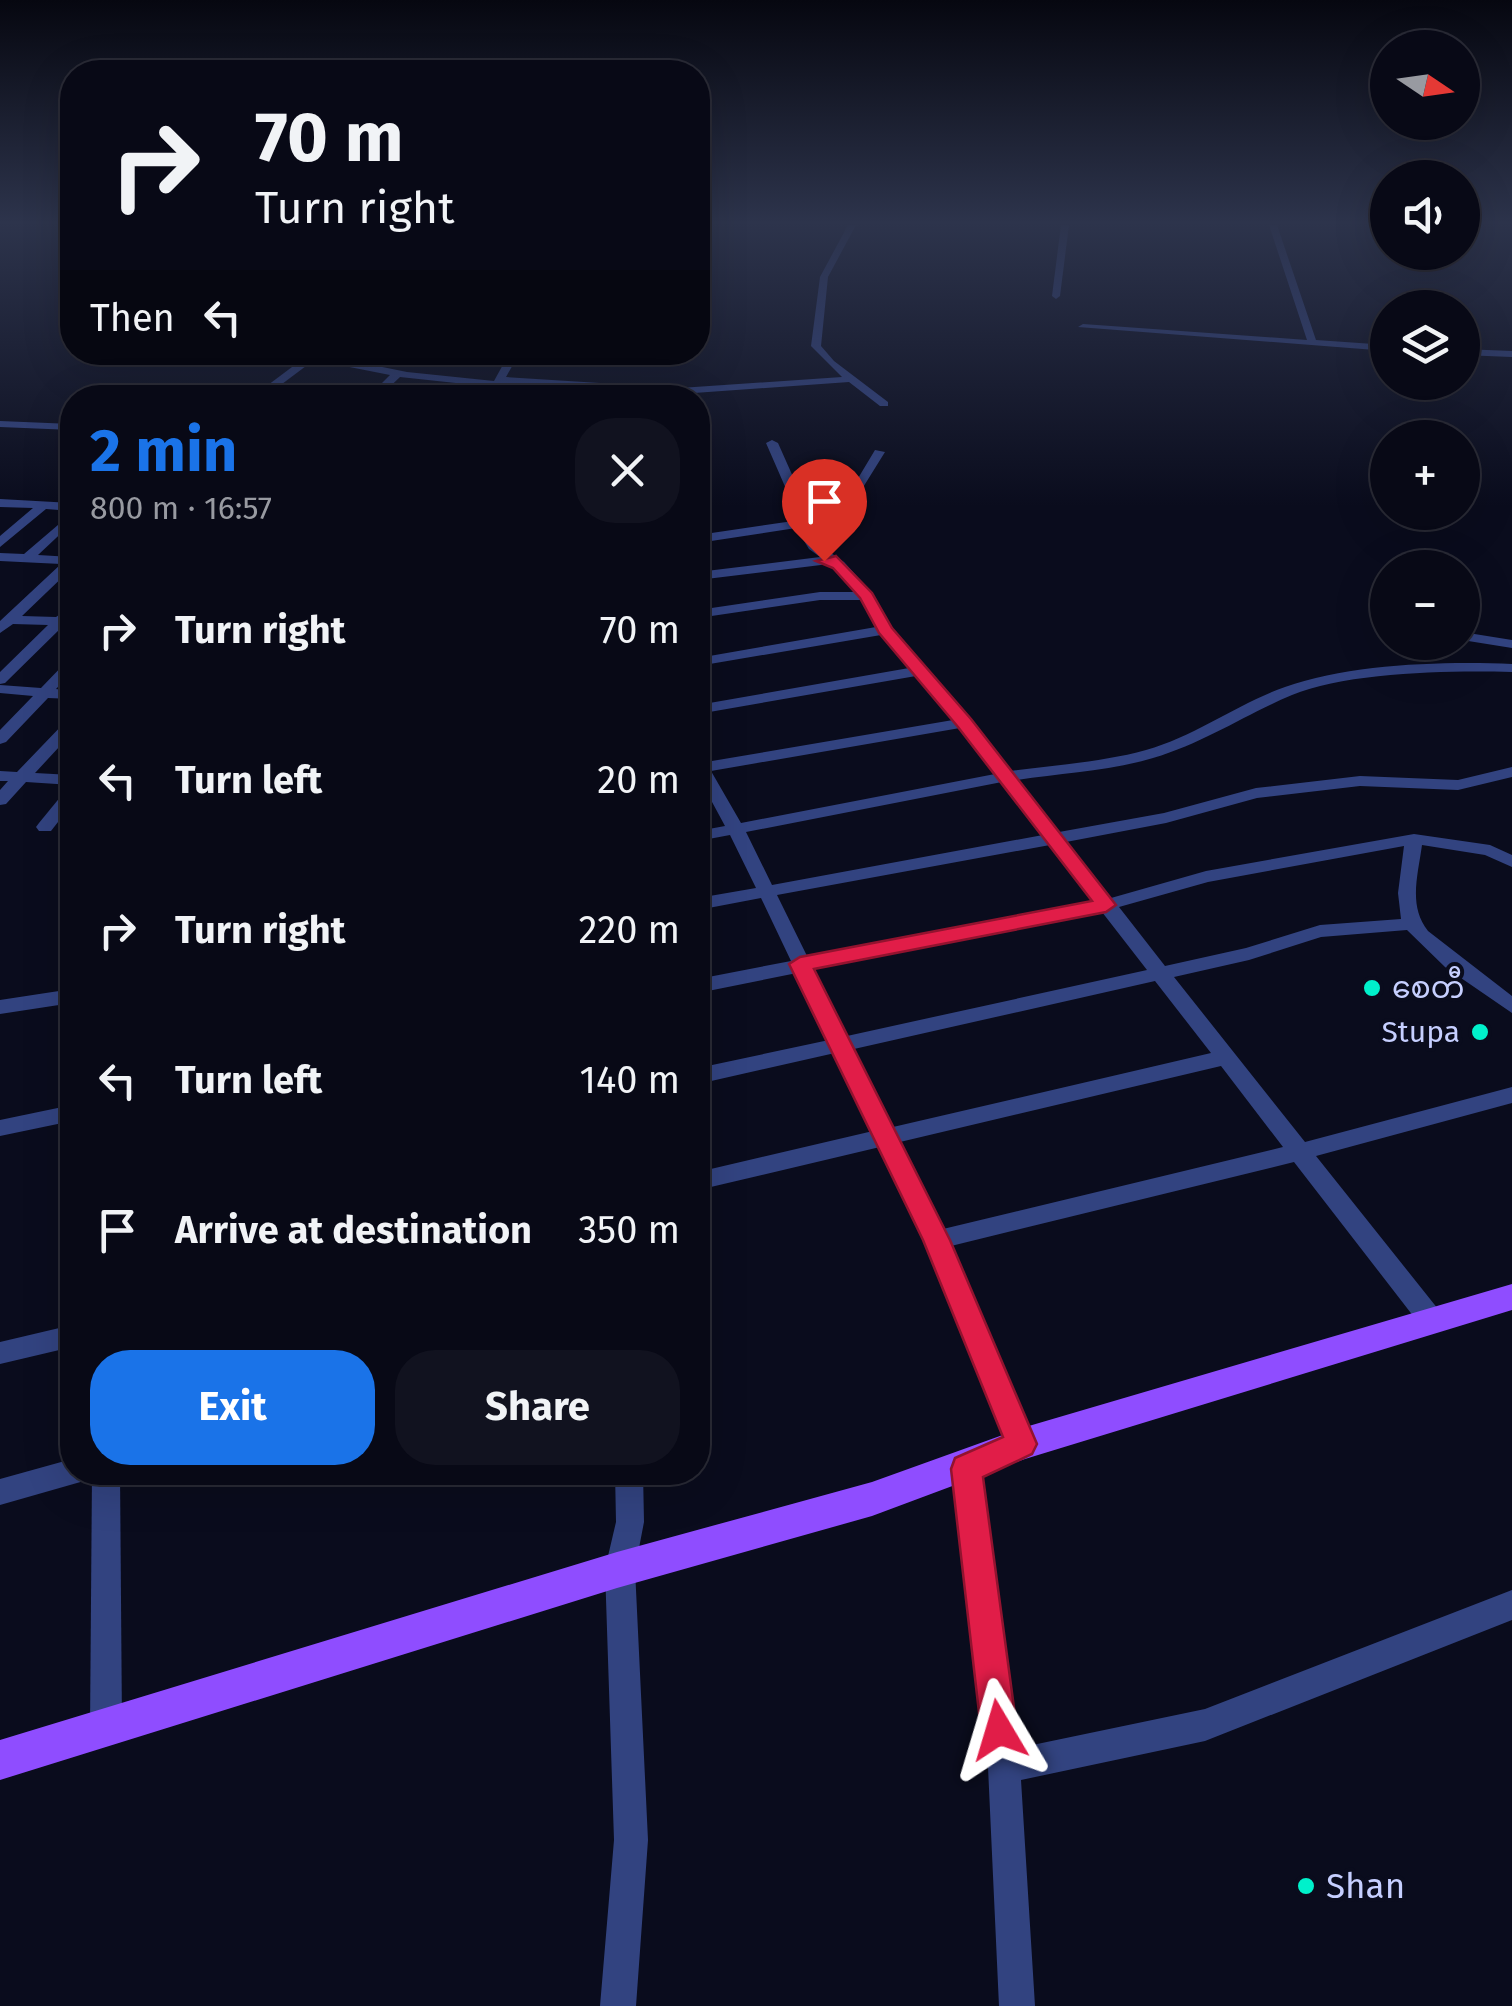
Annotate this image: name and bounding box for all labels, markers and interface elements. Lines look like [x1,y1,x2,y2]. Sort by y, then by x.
north arrow [1370,30,1480,140]
map controls [1370,30,1480,660]
text: 70 m [255,96,404,180]
icon: right [90,100,220,230]
button: sound [1370,160,1480,270]
text: Turn right [255,181,454,235]
icon: left [195,290,250,345]
button: layers [1370,290,1480,400]
text: Then [90,295,175,341]
text: 2 min [90,415,237,487]
button: close [575,418,680,523]
button: + [1370,420,1480,530]
pin [782,459,867,562]
icon: arrive [797,474,852,529]
text: 800 m · 16:57 [90,489,272,527]
button: − [1370,550,1480,660]
icon: right [90,603,145,658]
text: Turn right [175,607,345,653]
text: 70 m [600,607,680,653]
icon: left [90,753,145,808]
text: Turn left [175,757,322,803]
text: 20 m [597,757,680,803]
icon: right [90,903,145,958]
text: Turn right [175,907,345,953]
text: 220 m [579,907,680,953]
place label: စေတီ [1392,966,1464,1006]
marker: စေတီ [1361,977,1383,999]
place label: Stupa [1382,1014,1460,1050]
marker: Stupa [1469,1021,1491,1043]
icon: left [90,1053,145,1108]
text: Turn left [175,1057,322,1103]
text: 140 m [579,1057,680,1103]
icon: arrive [90,1203,145,1258]
text: Arrive at destination [175,1207,532,1253]
text: 350 m [578,1207,680,1253]
button: Exit [90,1350,375,1465]
button: Share [395,1350,680,1465]
position arrow [947,1678,1051,1782]
place label: Shan [1326,1865,1405,1907]
marker: Shan [1295,1875,1317,1897]

